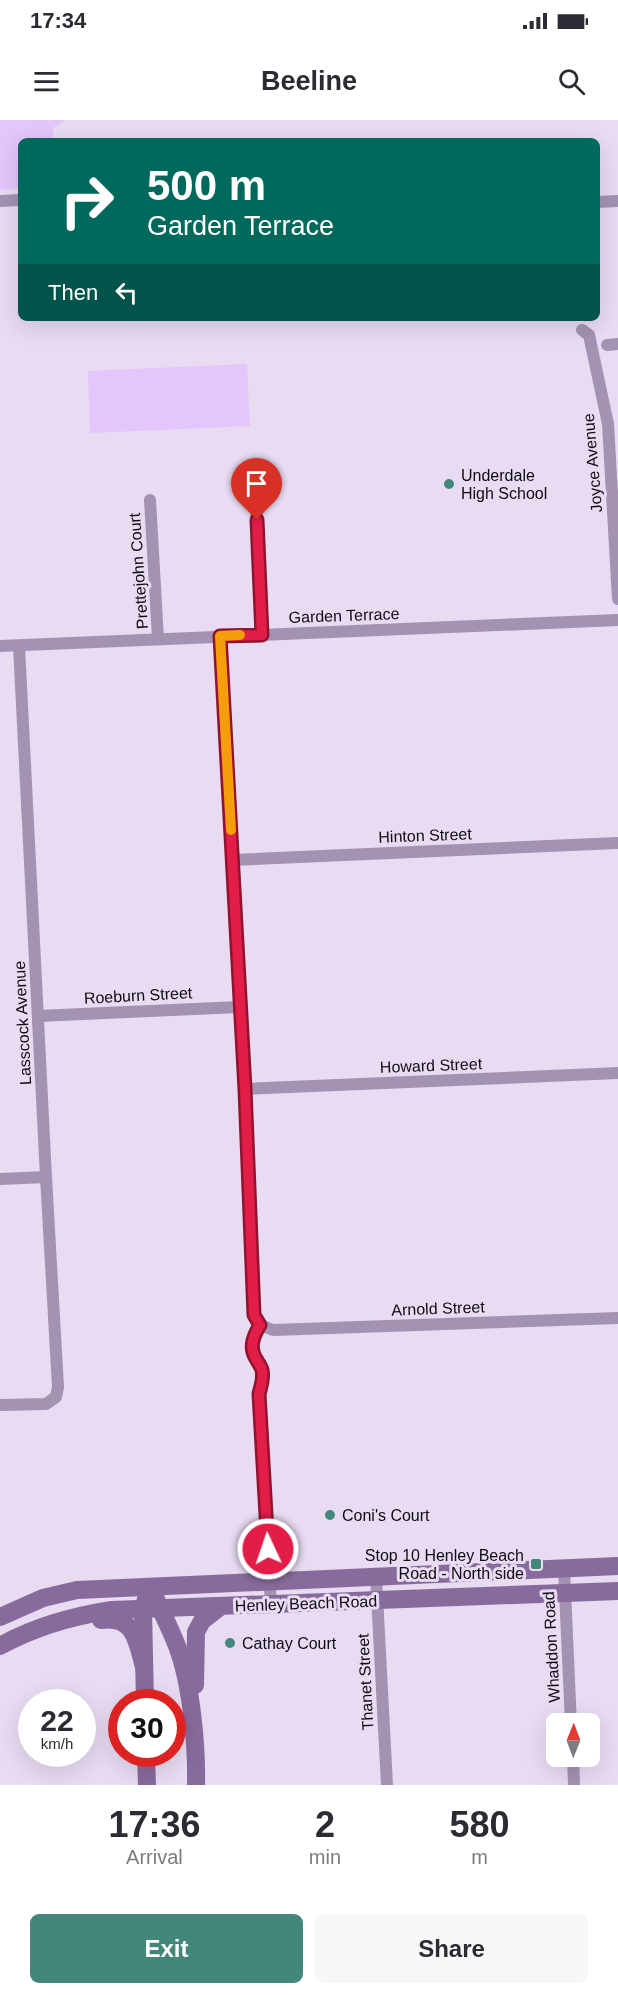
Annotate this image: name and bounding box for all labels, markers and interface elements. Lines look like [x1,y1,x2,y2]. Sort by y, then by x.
text: 17:34 [30,8,86,33]
icon: menu [30,65,63,98]
icon: search [555,65,588,98]
text: Beeline [261,66,357,96]
icon: right [48,162,126,240]
text: 500 m [147,162,266,209]
text: Garden Terrace [147,211,334,241]
icon: left [110,276,143,309]
text: Then [48,280,98,305]
street label: Joyce Avenue [580,413,605,513]
pin [231,458,282,520]
icon: arrive [240,467,273,500]
place label: Underdale High School [461,467,547,502]
marker: Underdale High School [442,477,456,491]
street label: Prettejohn Court [126,512,151,630]
street label: Garden Terrace [288,605,400,626]
street label: Hinton Street [378,825,473,846]
street label: Lasscock Avenue [11,960,34,1085]
street label: Roeburn Street [83,984,193,1007]
street label: Howard Street [380,1055,483,1076]
street label: Arnold Street [391,1298,486,1319]
place label: Coni's Court [342,1507,430,1524]
marker: Coni's Court [323,1508,337,1522]
position arrow [236,1517,300,1581]
place label: Stop 10 Henley Beach Road - North side [365,1547,524,1582]
marker: Stop 10 Henley Beach Road - North side [529,1557,543,1571]
street label: Whaddon Road [540,1591,563,1703]
street label: Henley Beach Road [235,1593,377,1614]
street label: Thanet Street [354,1633,377,1731]
place label: Cathay Court [242,1635,337,1652]
marker: Cathay Court [223,1636,237,1650]
speed limit sign: 30 [108,1689,186,1767]
text: 22 [40,1704,74,1737]
north arrow [546,1713,600,1767]
map controls [546,1713,600,1767]
text: km/h [41,1735,73,1752]
text: 17:36 [108,1804,200,1845]
text: 2 [315,1804,335,1845]
text: 580 [449,1804,510,1845]
text: Arrival [126,1846,183,1868]
text: min [309,1846,341,1868]
text: m [471,1846,488,1868]
button: Exit [30,1914,303,1983]
button: Share [315,1914,588,1983]

